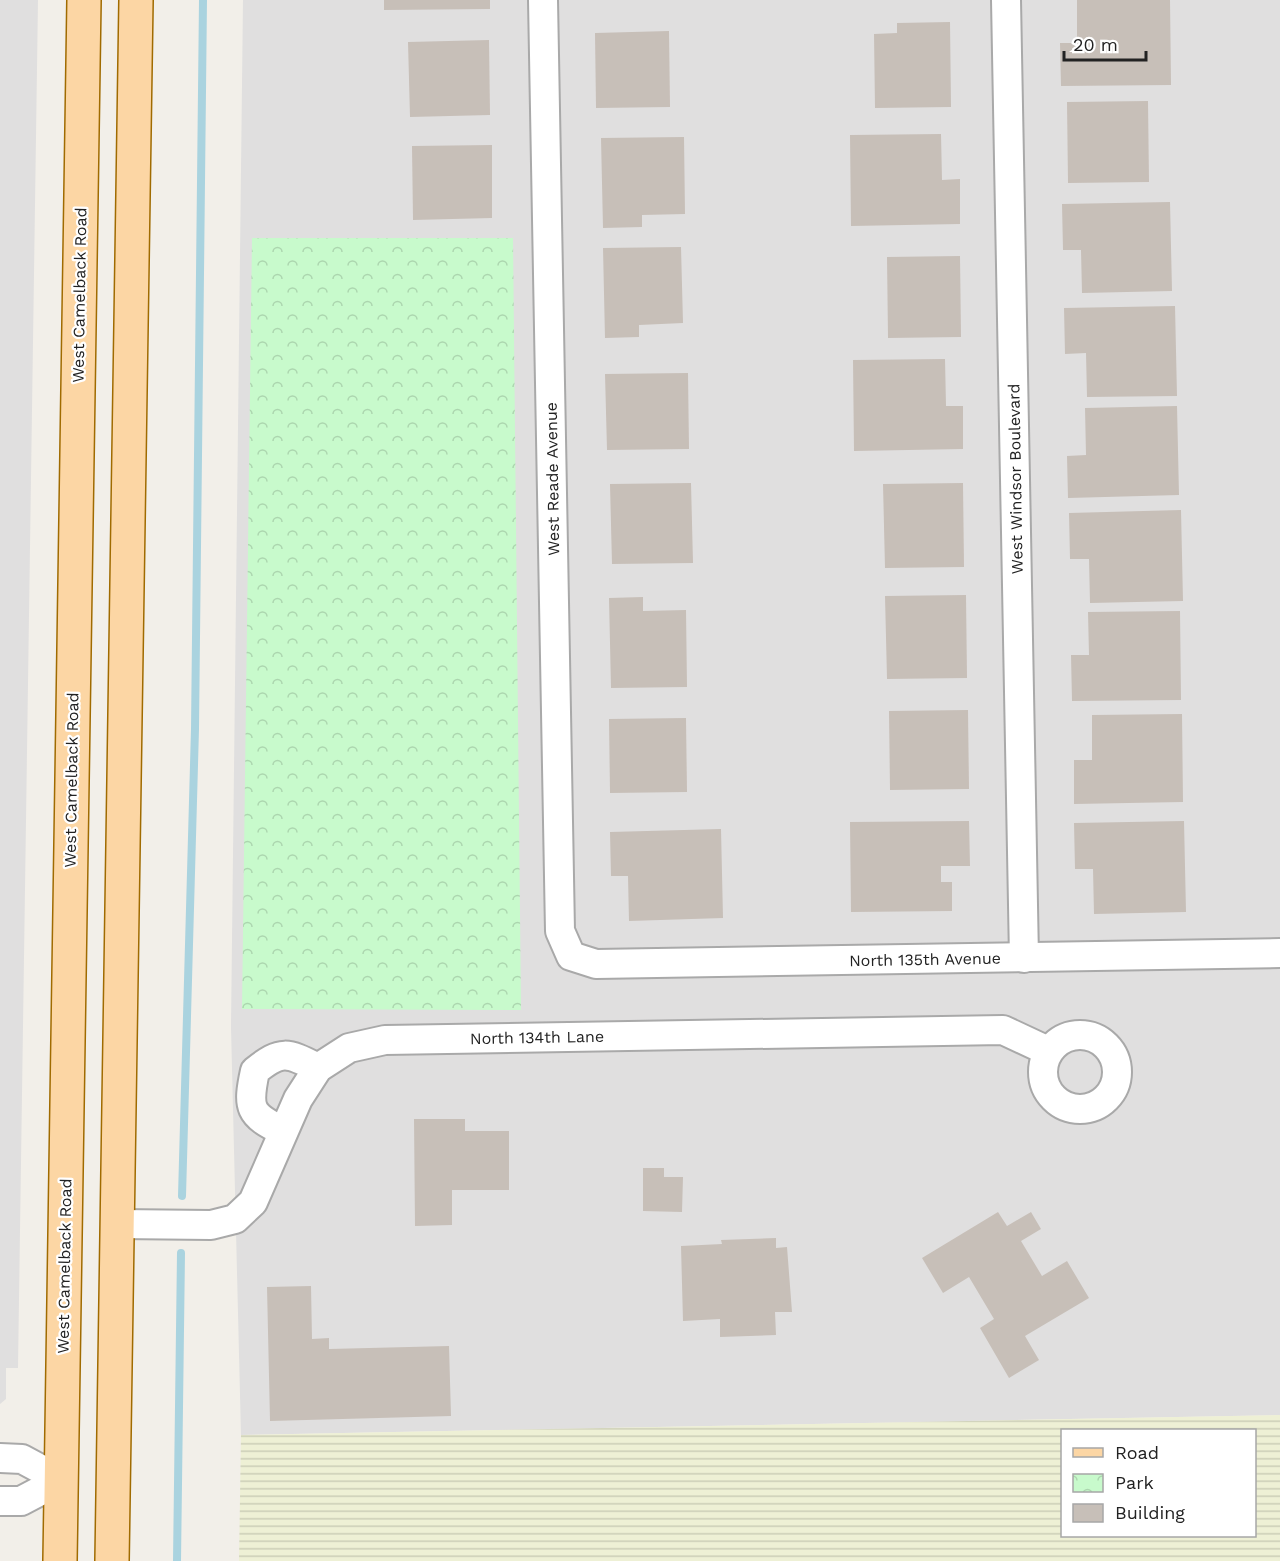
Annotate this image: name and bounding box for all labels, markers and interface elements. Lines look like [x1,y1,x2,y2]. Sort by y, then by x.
scale bar [1064,24,1146,62]
text: 20 m [1073,34,1118,55]
street label: West Camelback Road [68,207,91,383]
street label: West Windsor Boulevard [1004,383,1027,575]
street label: West Reade Avenue [542,402,563,556]
street label: West Camelback Road [60,692,83,868]
street label: North 135th Avenue [849,949,1001,970]
street label: North 134th Lane [470,1027,604,1048]
street label: West Camelback Road [53,1178,76,1354]
legend [1061,1429,1256,1537]
text: Road [1115,1442,1159,1463]
text: Park [1115,1472,1154,1493]
text: Building [1115,1502,1185,1523]

